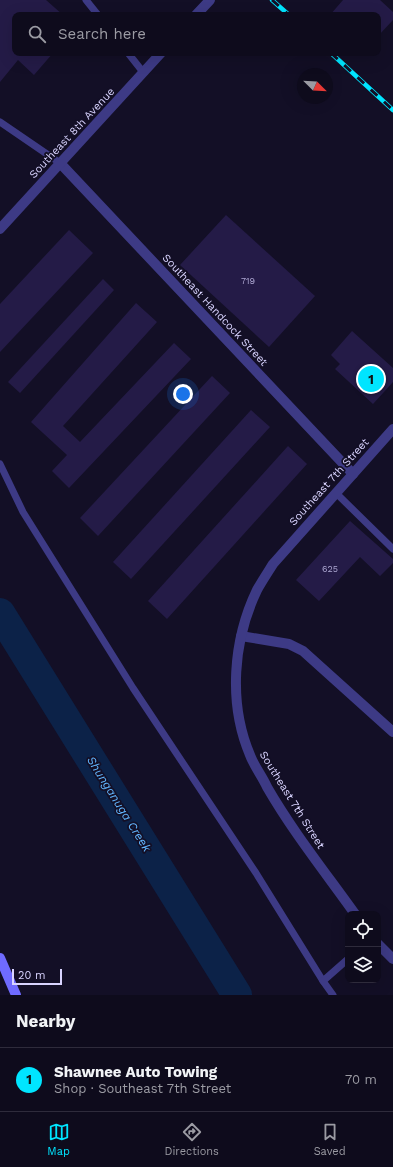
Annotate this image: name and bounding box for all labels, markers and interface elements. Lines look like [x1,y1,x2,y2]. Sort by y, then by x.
search box [12,12,381,56]
icon: search [26,23,48,45]
text: Search here [58,25,146,43]
north arrow [297,68,333,104]
street label: Southeast 8th Avenue [27,85,117,181]
street label: Southeast Handcock Street [160,251,271,369]
house number: 719 [241,276,255,286]
pin: 1 [358,364,384,394]
your location [173,384,193,404]
street label: Southeast 7th Street [286,436,372,528]
house number: 625 [322,564,338,574]
street label: Southeast 7th Street [257,749,328,852]
water label: Shunganuga Creek [84,754,154,855]
map controls [345,911,381,983]
button: locate [345,911,381,947]
button: layers [345,947,381,983]
scale bar [12,967,62,986]
text: 20 m [18,969,46,982]
text: Nearby [16,1011,75,1031]
text: Shawnee Auto Towing [54,1063,217,1081]
text: 1 [26,1072,32,1087]
text: 70 m [345,1072,377,1087]
text: Shop · Southeast 7th Street [54,1081,231,1096]
tab: Map [47,1121,70,1158]
tab: Directions [165,1121,219,1158]
tab: Saved [314,1121,346,1158]

